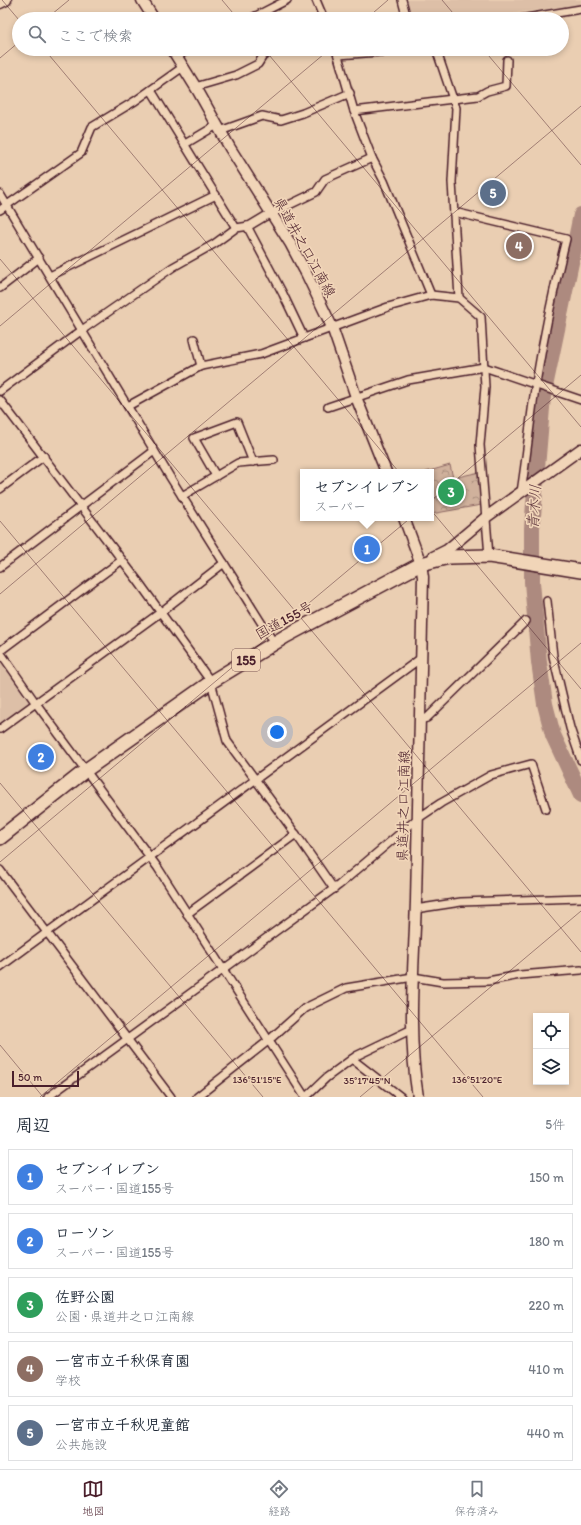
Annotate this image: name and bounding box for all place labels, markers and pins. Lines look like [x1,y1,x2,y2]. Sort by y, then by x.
pin: 5 [480,178,506,208]
pin: 4 [506,231,532,261]
pin: 3 [438,477,464,507]
pin: 1 [354,534,380,564]
pin: 2 [28,742,54,772]

